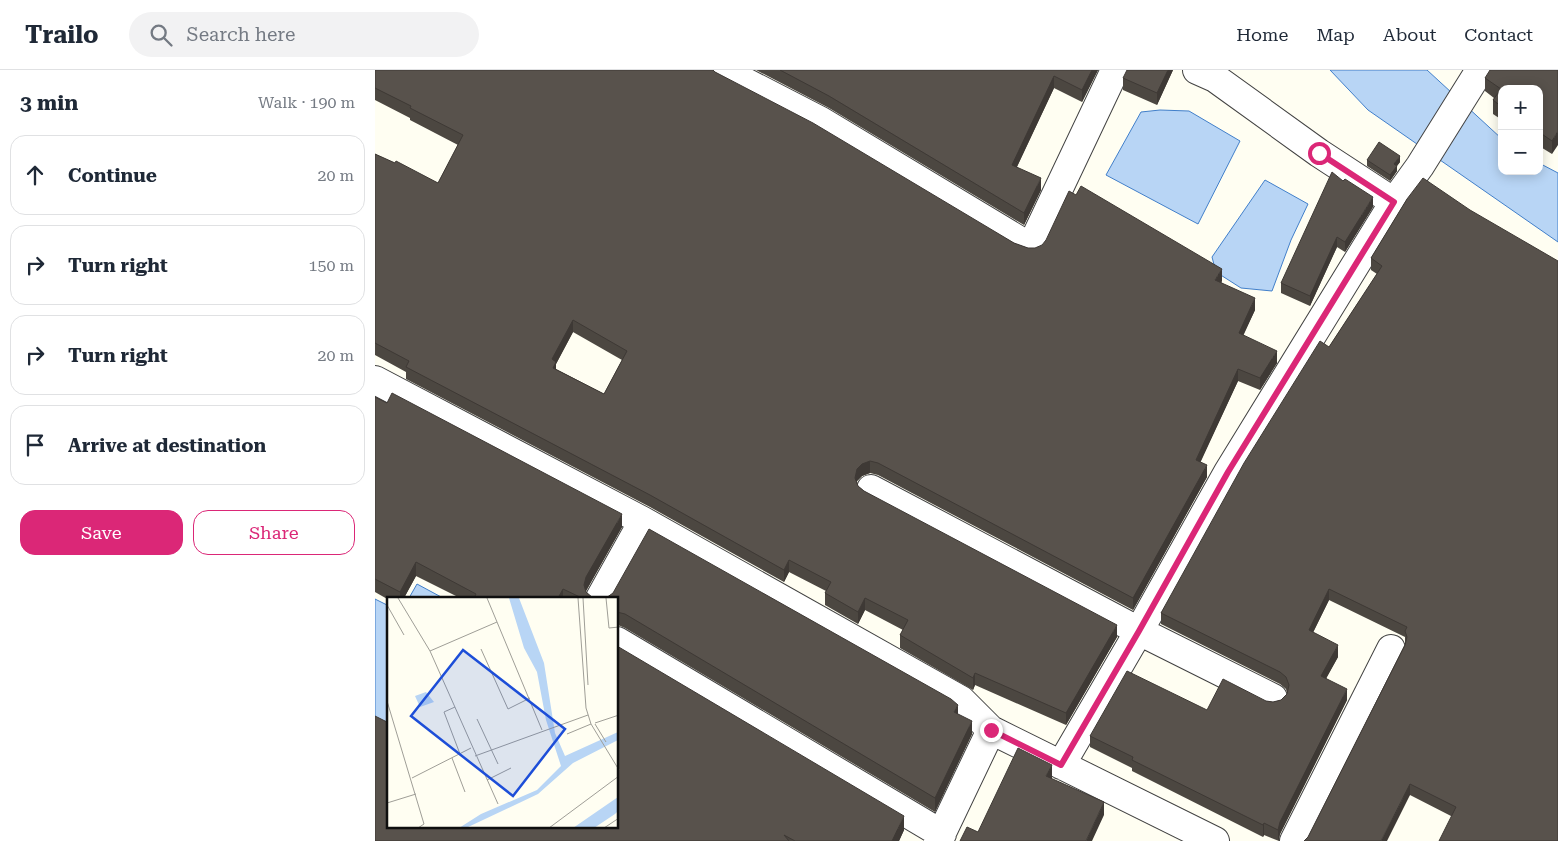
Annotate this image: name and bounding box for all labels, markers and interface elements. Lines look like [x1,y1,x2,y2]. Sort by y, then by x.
search box [129,12,479,57]
text: Trailo [25,21,99,49]
icon: search [147,21,175,49]
text: Search here [187,23,295,46]
text: Home [1236,24,1288,45]
text: Map [1316,24,1355,45]
text: About [1383,24,1436,45]
text: Contact [1464,24,1533,45]
map controls [1498,85,1543,175]
button: + [1498,85,1543,130]
text: 3 min [20,91,78,115]
text: Walk · 190 m [258,93,355,112]
button: − [1498,130,1543,175]
route start [1308,142,1331,165]
icon: ahead [21,161,49,189]
text: Continue [68,164,157,187]
text: 20 m [317,166,354,185]
icon: right [21,251,49,279]
text: Turn right [68,254,168,277]
text: 150 m [308,256,354,275]
icon: right [21,341,49,369]
text: Turn right [68,344,168,367]
text: 20 m [317,346,354,365]
icon: arrive [21,431,49,459]
text: Arrive at destination [68,434,266,457]
button: Save [20,510,183,555]
button: Share [193,510,355,555]
inset map [387,597,619,828]
route end [980,719,1003,742]

